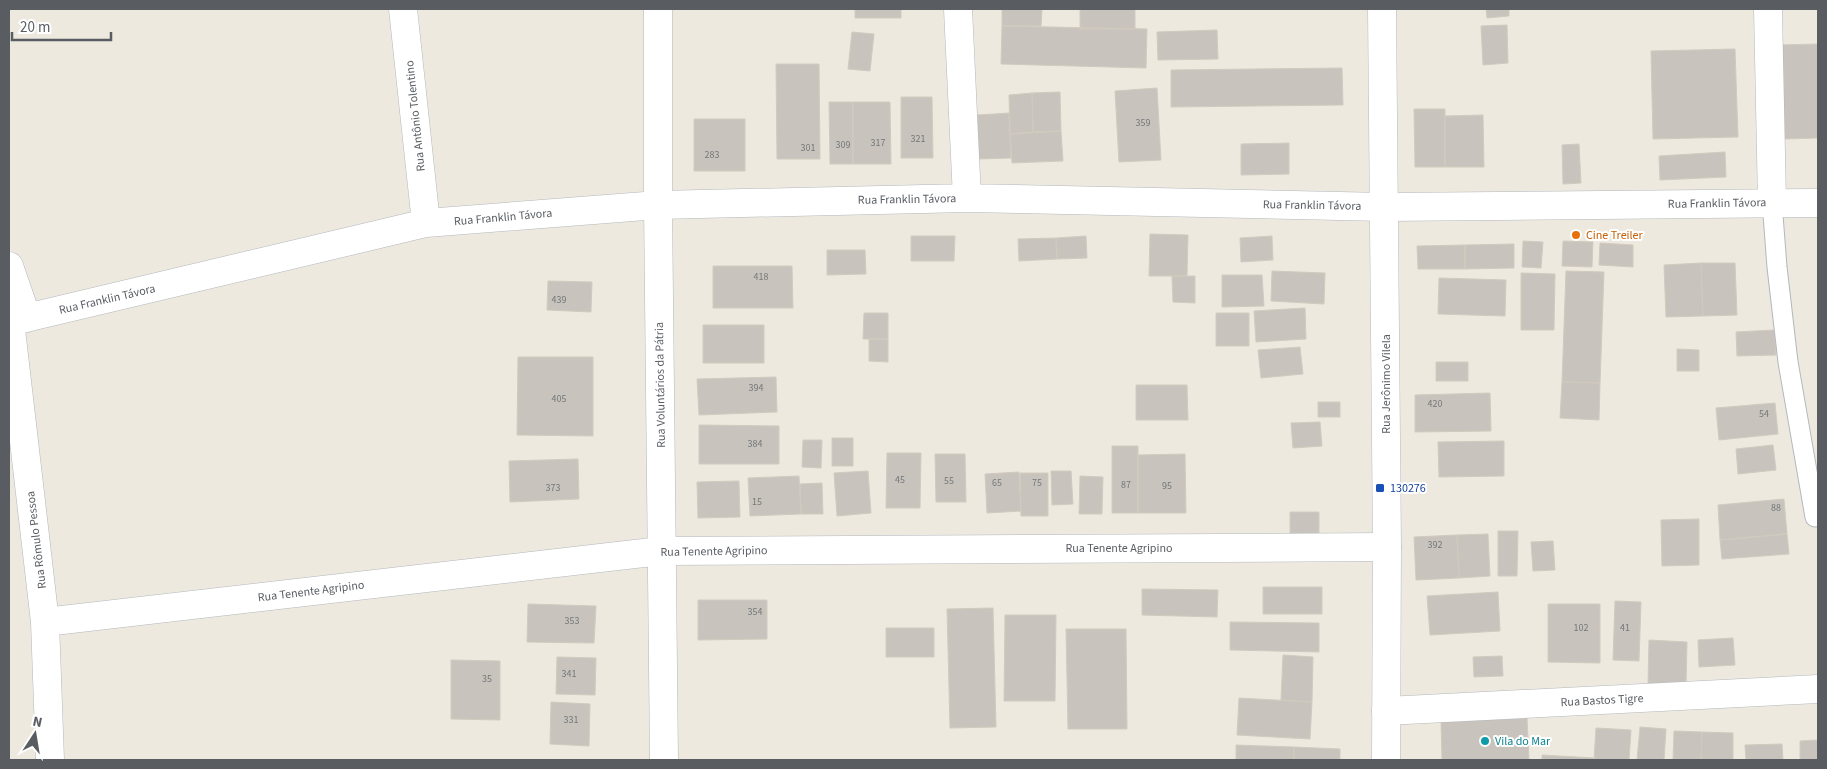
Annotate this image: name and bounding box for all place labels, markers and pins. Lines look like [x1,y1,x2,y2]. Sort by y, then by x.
place label: Cine Treiler [1586,227,1644,244]
marker: Cine Treiler [1570,229,1582,241]
place label: 130276 [1390,480,1426,497]
marker: 130276 [1374,482,1386,494]
place label: Vila do Mar [1495,733,1551,750]
marker: Vila do Mar [1479,735,1491,747]

